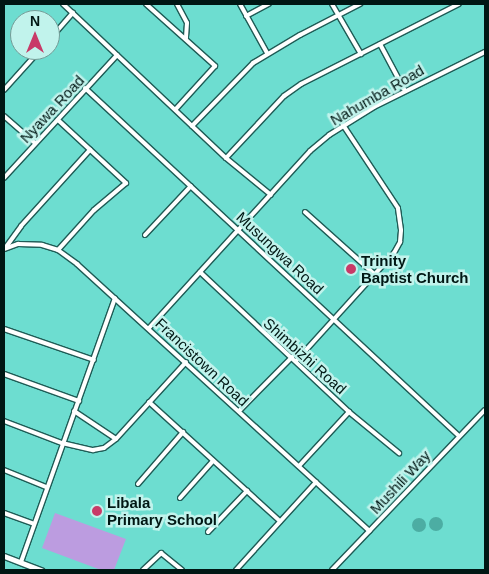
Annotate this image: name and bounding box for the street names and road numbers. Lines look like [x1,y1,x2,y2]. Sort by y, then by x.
street label: Nahumba Road [327,61,427,129]
street label: Nyawa Road [16,71,88,147]
street label: Musungwa Road [233,208,327,298]
street label: Francistown Road [152,314,252,410]
street label: Shimbizhi Road [260,314,350,398]
street label: Mushili Way [366,447,434,517]

